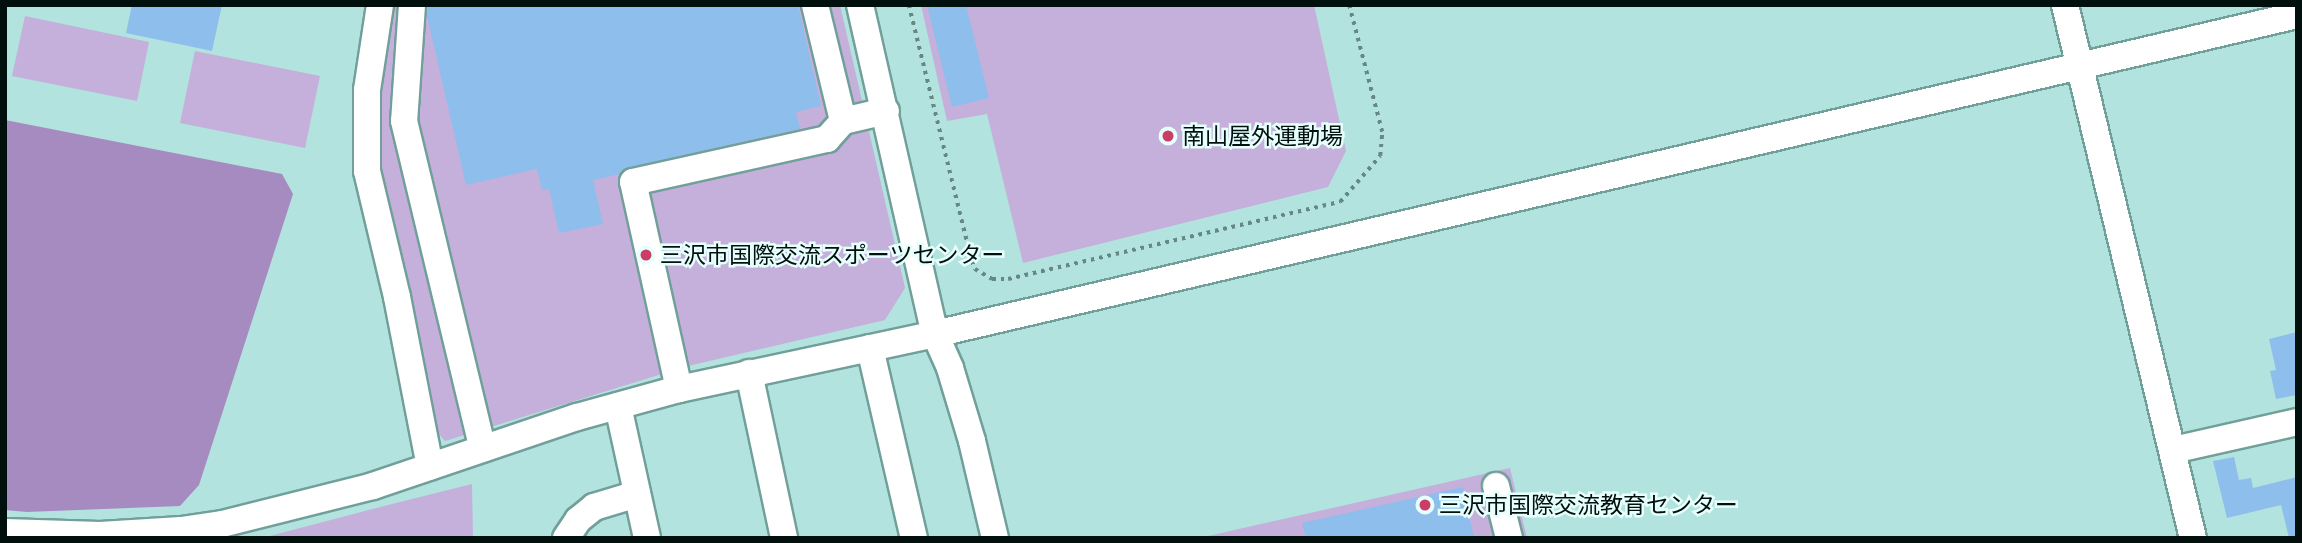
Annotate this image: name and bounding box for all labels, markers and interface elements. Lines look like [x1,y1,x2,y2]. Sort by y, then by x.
place label: 南山屋外運動場 [1182,122,1343,150]
marker: 南山屋外運動場 [1160,128,1176,144]
place label: 三沢市国際交流スポーツセンター [660,241,1005,269]
marker: 三沢市国際交流スポーツセンター [638,247,654,263]
place label: 三沢市国際交流教育センター [1439,491,1738,519]
marker: 三沢市国際交流教育センター [1417,497,1433,513]

